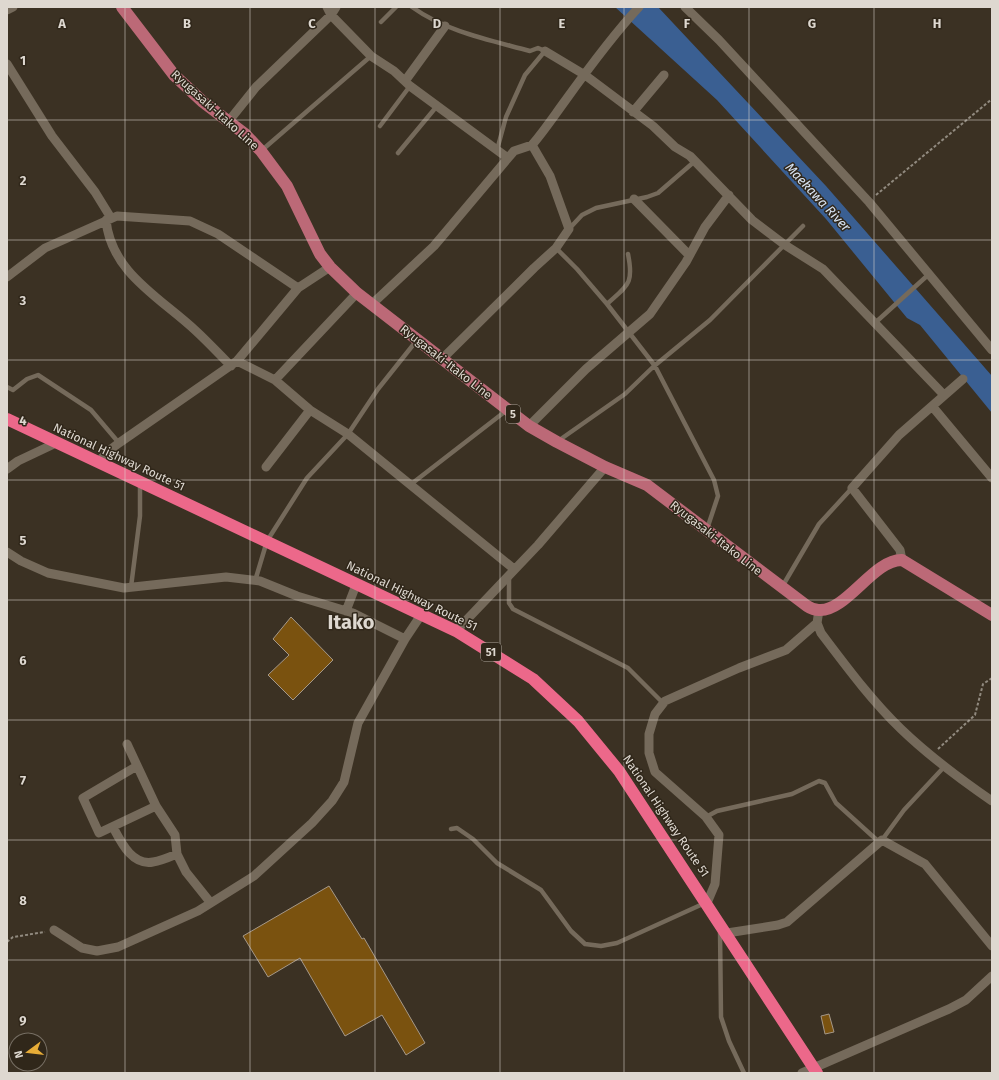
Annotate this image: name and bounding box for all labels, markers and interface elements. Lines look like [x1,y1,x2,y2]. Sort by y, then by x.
text: A [57,16,66,31]
text: B [183,16,191,31]
text: C [308,16,316,31]
text: D [433,16,442,31]
text: E [559,16,566,31]
text: F [684,16,691,31]
text: G [808,16,816,31]
text: H [933,16,941,31]
text: 1 [20,53,26,68]
street label: Ryugasaki-Itako Line [169,67,261,153]
water label: Maekawa River [783,160,854,235]
text: 2 [20,173,27,188]
text: 3 [19,293,27,308]
street label: Ryugasaki-Itako Line [397,322,495,402]
road number: 5 [506,405,520,423]
text: 4 [19,413,27,428]
street label: National Highway Route 51 [51,420,187,494]
street label: Ryugasaki-Itako Line [667,498,765,578]
text: 5 [20,533,27,548]
street label: National Highway Route 51 [344,558,480,634]
district label: Itako [328,610,375,634]
road number: 51 [481,643,501,661]
text: 6 [19,653,27,668]
street label: National Highway Route 51 [620,752,712,880]
text: 7 [20,773,26,788]
text: 8 [19,893,27,908]
text: 9 [19,1013,27,1028]
north arrow [8,1032,48,1072]
text: N [12,1049,26,1060]

